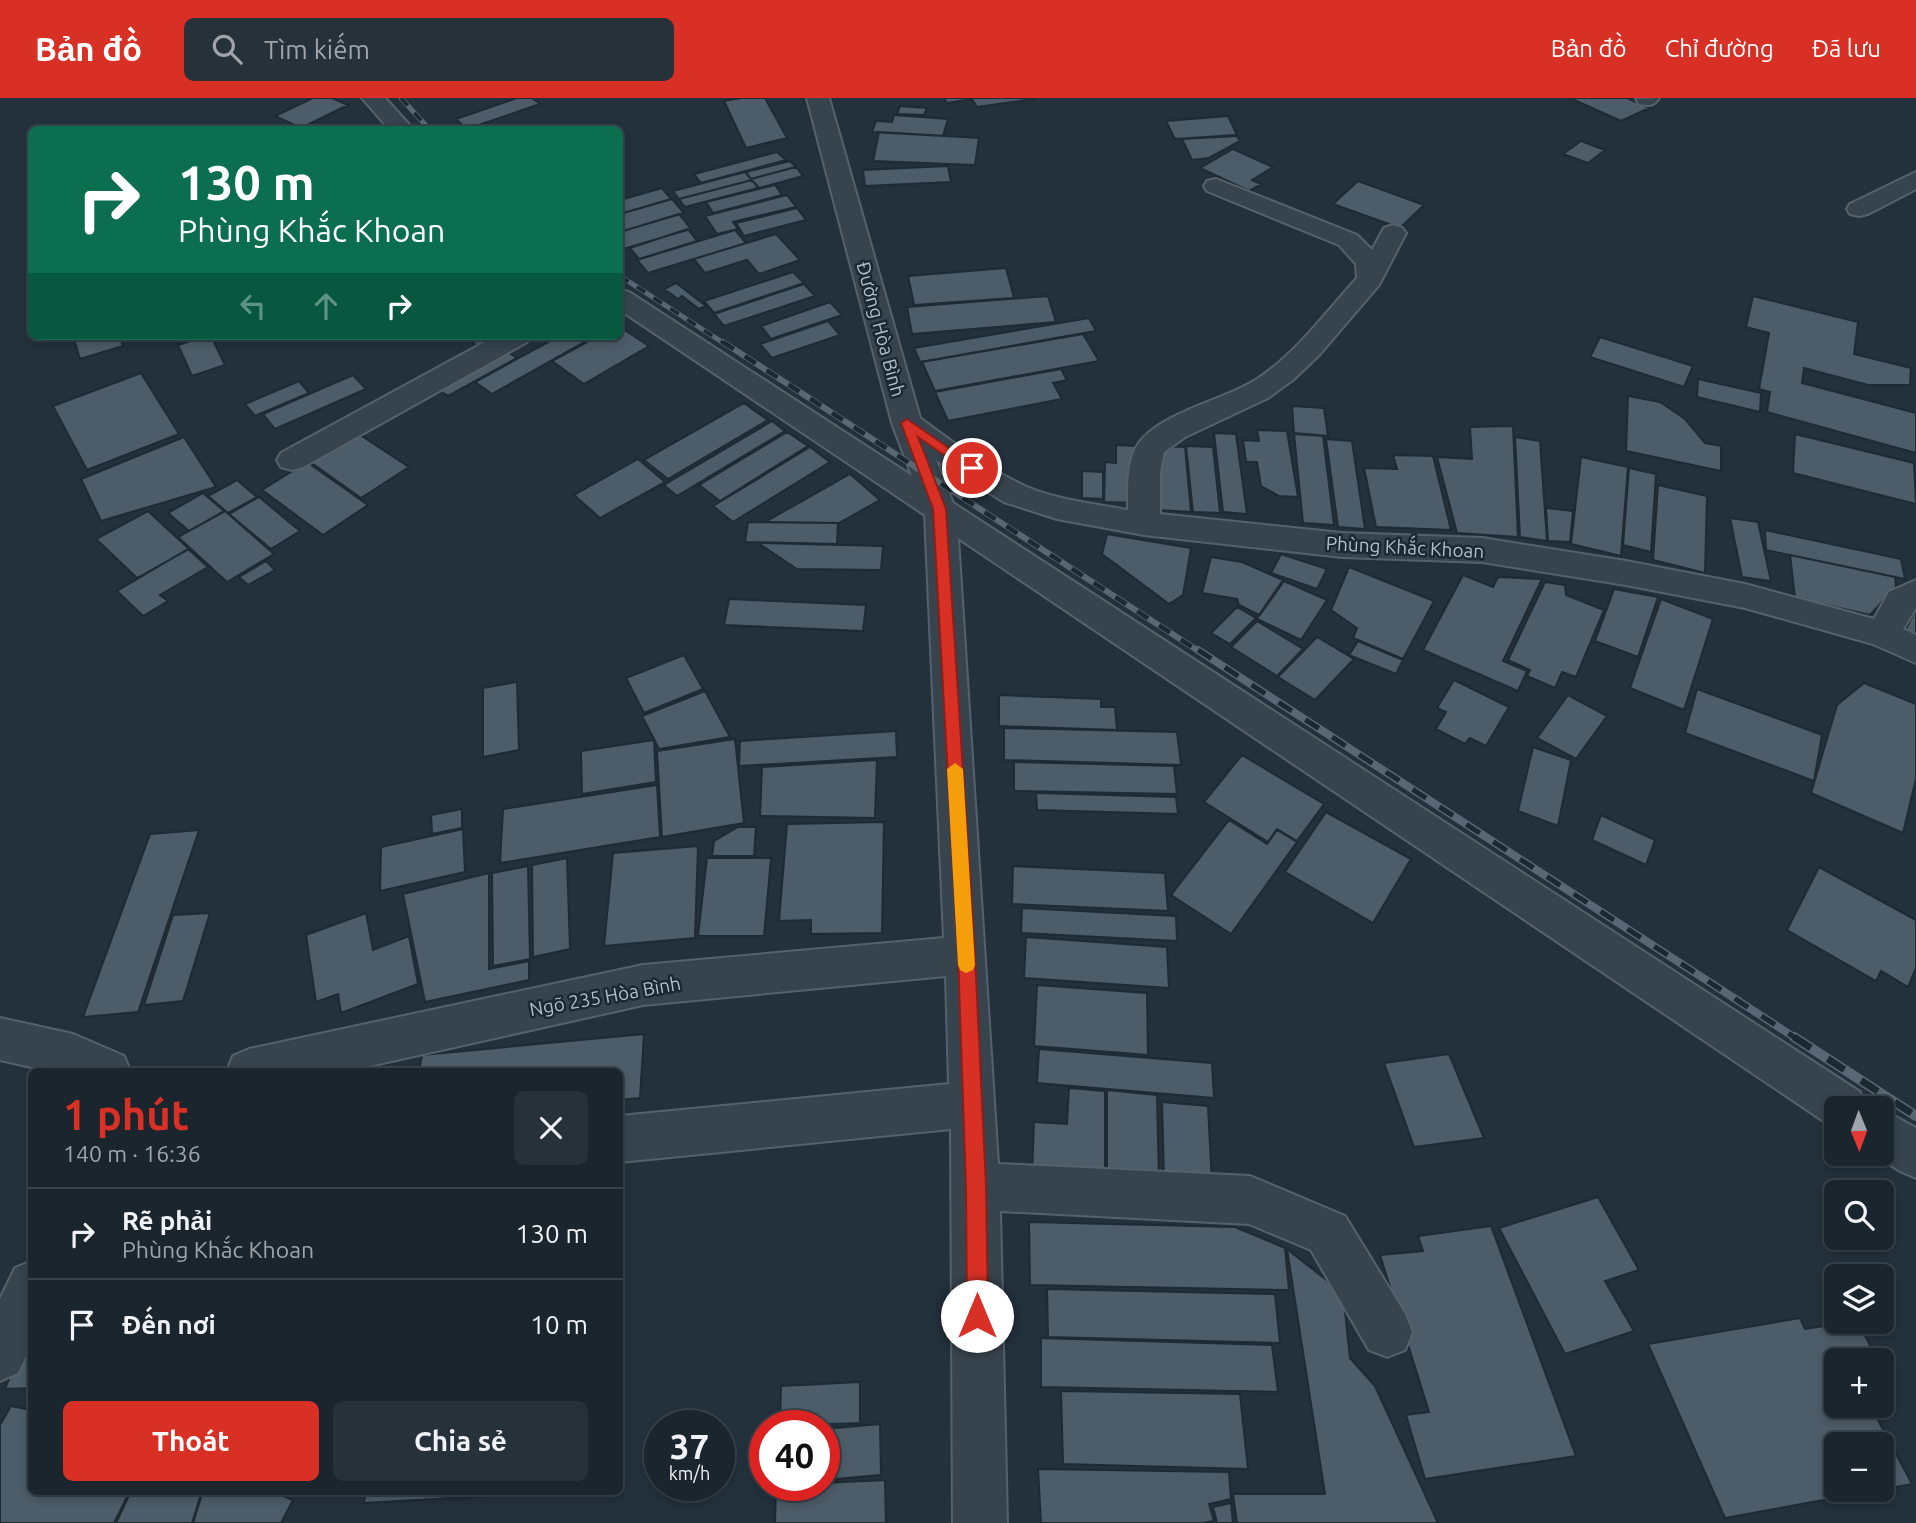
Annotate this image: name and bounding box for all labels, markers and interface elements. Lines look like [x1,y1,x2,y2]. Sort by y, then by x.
search box [184,18,674,81]
text: Bản đồ [35,30,142,67]
icon: search [208,30,246,68]
text: Tìm kiếm [264,35,370,64]
text: Bản đồ [1551,35,1627,62]
text: Chỉ đường [1665,35,1774,62]
text: Đã lưu [1812,35,1881,62]
icon: right [63,154,154,245]
text: 130 m [178,154,315,209]
text: Phùng Khắc Khoan [178,212,445,248]
street label: Đường Hòa Bình [852,259,910,399]
icon: left [234,287,272,325]
icon: ahead [307,287,345,325]
icon: right [380,287,418,325]
pin [942,438,1002,498]
icon: arrive [953,449,991,487]
street label: Phùng Khắc Khoan [1325,530,1485,562]
street label: Ngõ 235 Hòa Bình [528,972,682,1020]
text: 1 phút [63,1091,189,1138]
button: close [514,1091,588,1165]
north arrow [1824,1096,1894,1166]
map controls [1824,1096,1894,1502]
text: 140 m · 16:36 [63,1141,201,1166]
button: search [1824,1180,1894,1250]
text: Rẽ phải [122,1206,212,1235]
icon: right [63,1215,101,1253]
text: 130 m [516,1219,588,1248]
text: Phùng Khắc Khoan [122,1237,314,1262]
button: layers [1824,1264,1894,1334]
position arrow [940,1279,1014,1353]
icon: arrive [63,1306,101,1344]
text: Đến nơi [122,1310,216,1339]
text: 10 m [530,1310,588,1339]
button: + [1824,1348,1894,1418]
button: Thoát [63,1401,319,1481]
button: Chia sẻ [333,1401,588,1481]
speed limit sign: 40 [749,1410,840,1501]
text: 37 [670,1426,709,1466]
button: − [1824,1432,1894,1502]
text: km/h [669,1463,710,1483]

